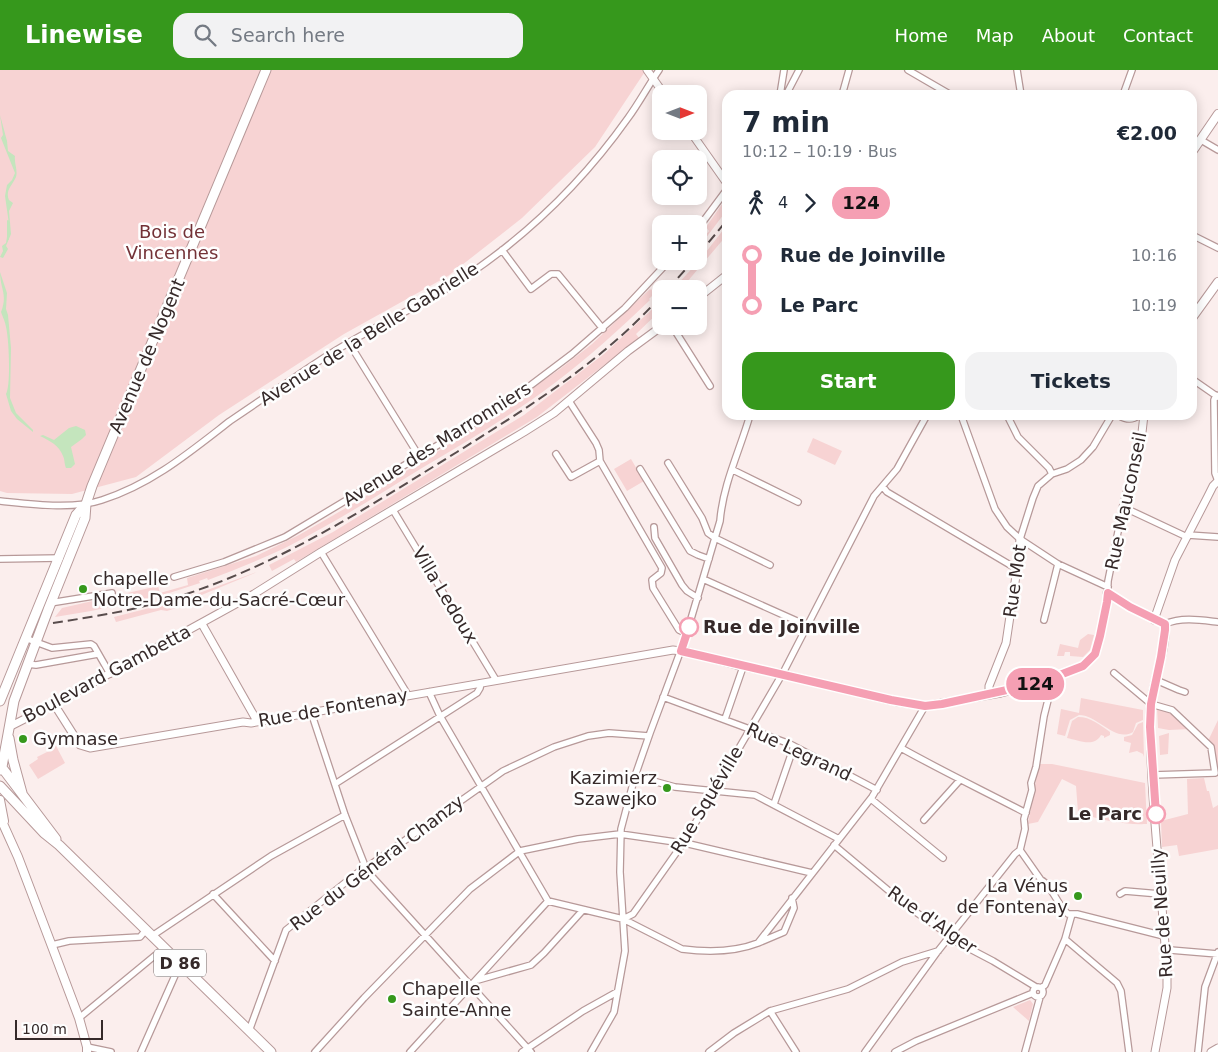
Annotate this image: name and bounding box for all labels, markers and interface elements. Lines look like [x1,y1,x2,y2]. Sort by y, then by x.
search box [173,13,523,58]
text: Linewise [25,21,143,49]
icon: search [191,21,219,49]
text: Search here [231,24,345,46]
text: Home [895,25,948,46]
text: Map [976,25,1014,46]
text: About [1042,25,1095,46]
text: Contact [1123,25,1193,46]
north arrow [652,85,708,140]
map controls [652,85,707,335]
text: 7 min [742,106,830,139]
text: €2.00 [1117,122,1177,144]
text: 10:12 – 10:19 · Bus [742,142,897,161]
button: locate [652,150,707,205]
icon: walk [742,189,770,217]
icon: forward [796,189,824,217]
text: 124 [842,192,880,213]
text: 4 [778,193,788,212]
button: + [652,215,707,270]
park label: Bois de Vincennes [126,221,218,263]
text: Rue de Joinville [780,244,946,266]
text: 10:16 [1131,246,1177,265]
street label: Avenue de la Belle Gabrielle [256,257,482,410]
street label: Avenue de Nogent [104,275,189,436]
button: − [652,280,707,335]
text: Le Parc [780,294,858,316]
text: 10:19 [1131,296,1177,315]
button: Start [742,352,955,410]
button: Tickets [965,352,1177,410]
street label: Avenue des Marronniers [339,377,535,510]
street label: Rue Mauconseil [1101,430,1150,572]
street label: Villa Ledoux [408,543,483,647]
street label: Rue Mot [999,543,1030,619]
place label: chapelle Notre-Dame-du-Sacré-Cœur [93,568,346,610]
marker: chapelle Notre-Dame-du-Sacré-Cœur [77,583,89,595]
place label: Rue de Joinville [703,616,860,637]
marker: Rue de Joinville [679,617,699,637]
street label: Boulevard Gambetta [19,620,194,727]
line badge: 124 [1006,668,1064,700]
text: 124 [1016,673,1054,694]
street label: Rue de Fontenay [256,684,410,731]
street label: Rue Legrand [743,718,855,785]
place label: Gymnase [33,728,118,749]
marker: Gymnase [17,733,29,745]
street label: Rue Squéville [666,742,747,857]
place label: Kazimierz Szawejko [570,767,657,809]
marker: Kazimierz Szawejko [661,782,673,794]
street label: Rue du Général Chanzy [286,790,468,935]
place label: Le Parc [1068,803,1142,824]
marker: Le Parc [1146,804,1166,824]
street label: Rue de Neuilly [1146,847,1177,978]
place label: La Vénus de Fontenay [956,875,1068,917]
street label: Rue d'Alger [884,881,981,958]
marker: La Vénus de Fontenay [1072,890,1084,902]
road number: D 86 [154,950,206,976]
place label: Chapelle Sainte-Anne [402,978,511,1020]
marker: Chapelle Sainte-Anne [386,993,398,1005]
scale bar [15,1017,102,1040]
text: 100 m [22,1021,67,1037]

